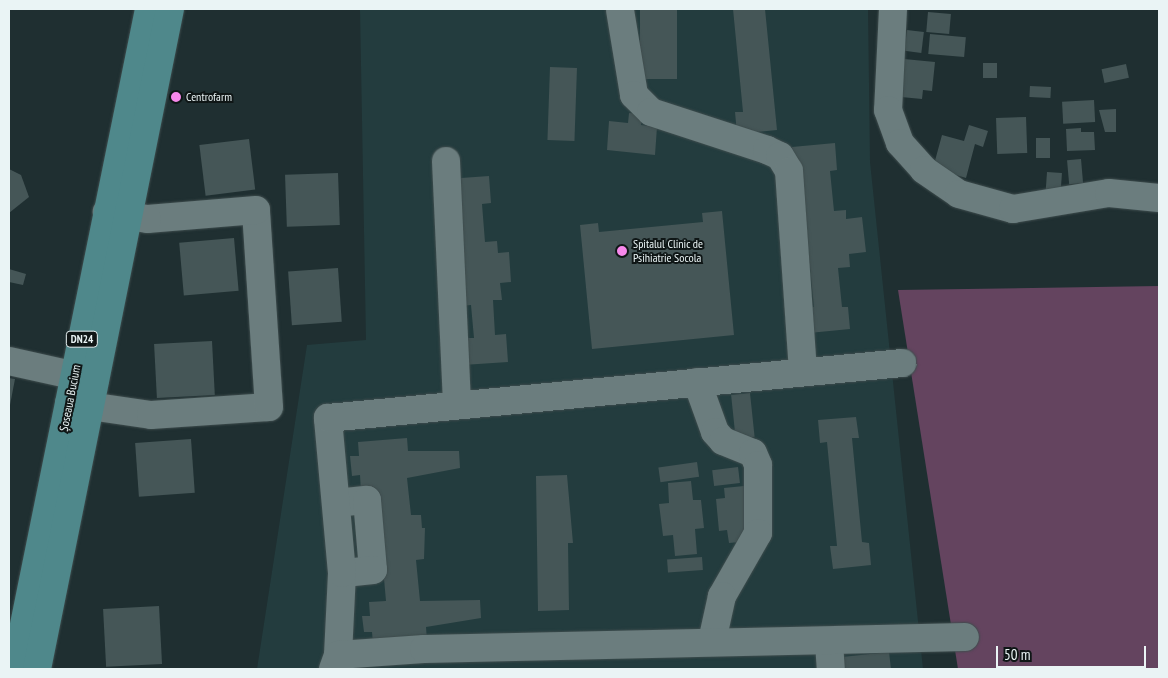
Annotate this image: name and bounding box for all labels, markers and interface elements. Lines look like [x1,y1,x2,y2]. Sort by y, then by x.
place label: Centrofarm [186,90,232,104]
marker: Centrofarm [170,91,182,103]
place label: Spitalul Clinic de Psihiatrie Socola [633,237,703,265]
marker: Spitalul Clinic de Psihiatrie Socola [615,244,629,258]
road number: DN24 [66,330,98,348]
street label: Șoseaua Bucium [56,364,84,432]
scale bar [998,636,1148,668]
text: 50 m [1004,645,1030,664]

